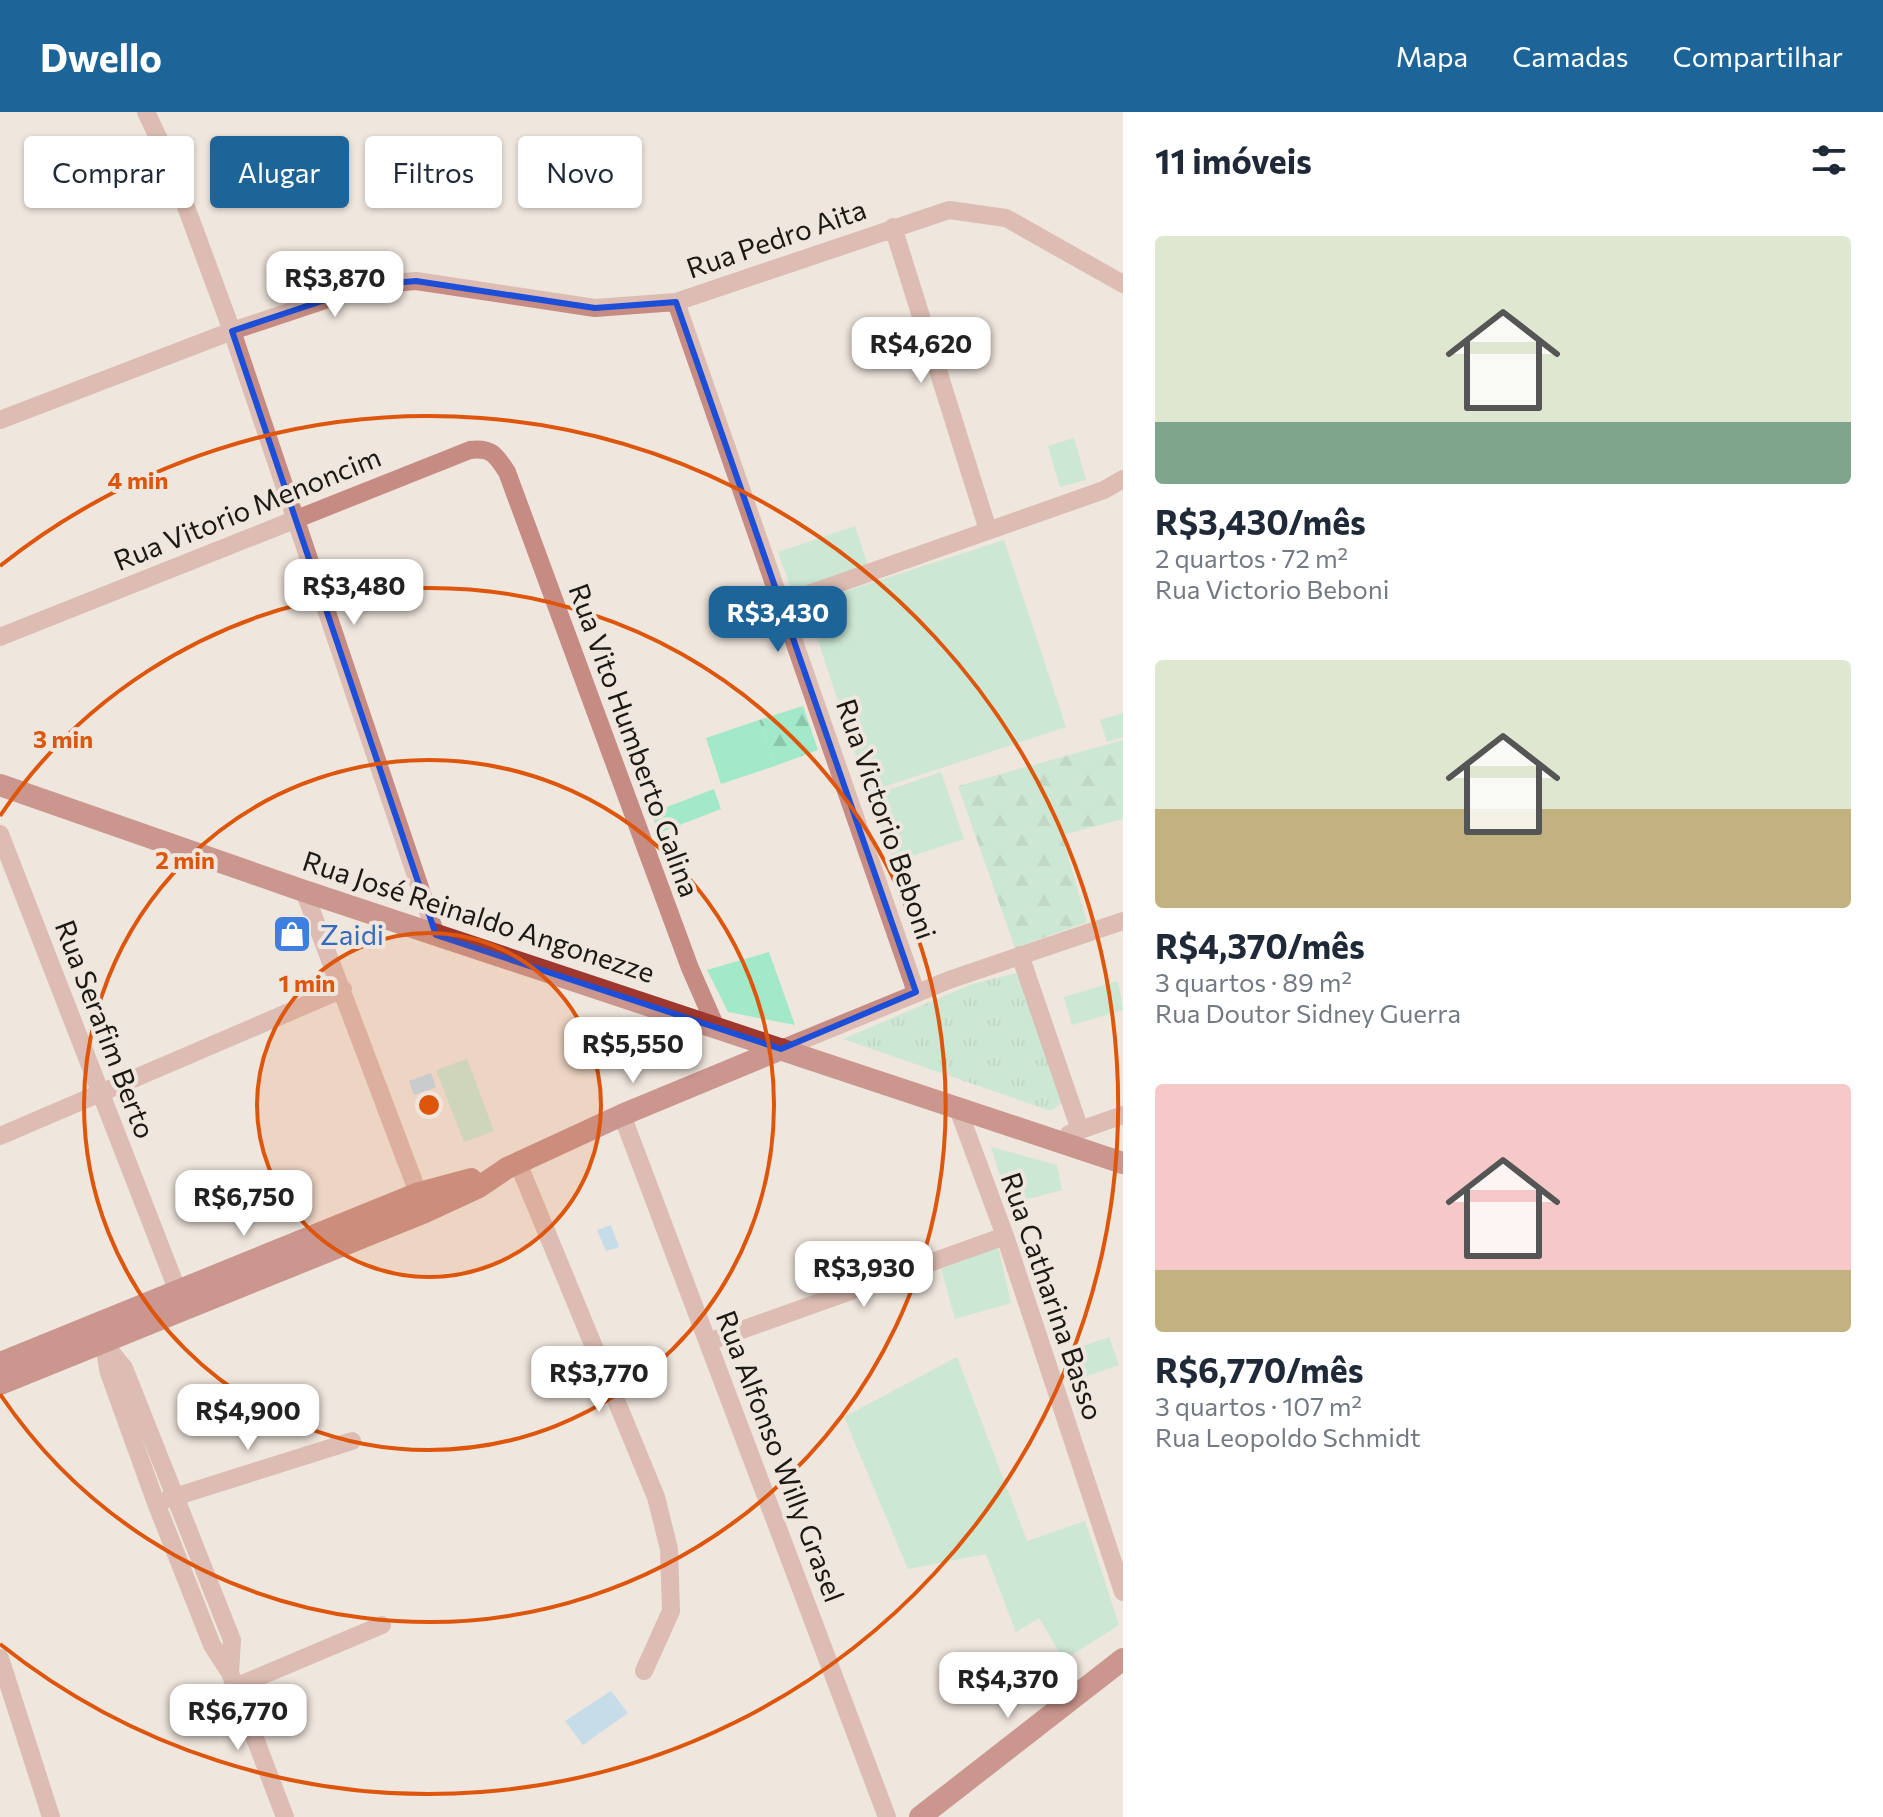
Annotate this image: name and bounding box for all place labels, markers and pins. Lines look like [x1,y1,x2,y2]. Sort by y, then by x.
pin: R$3,870 [261,251,409,319]
pin: R$4,620 [847,317,995,385]
pin: R$3,480 [280,559,428,627]
pin: R$3,430 [704,586,852,654]
shop icon: Zaidi [271,913,313,955]
place label: Zaidi [320,917,384,951]
pin: R$5,550 [559,1017,707,1085]
centre of rings [415,1091,443,1119]
pin: R$6,750 [170,1170,318,1238]
pin: R$3,930 [790,1241,938,1309]
pin: R$3,770 [525,1346,673,1414]
pin: R$4,900 [174,1384,322,1452]
pin: R$4,370 [934,1652,1082,1720]
pin: R$6,770 [164,1684,312,1752]

